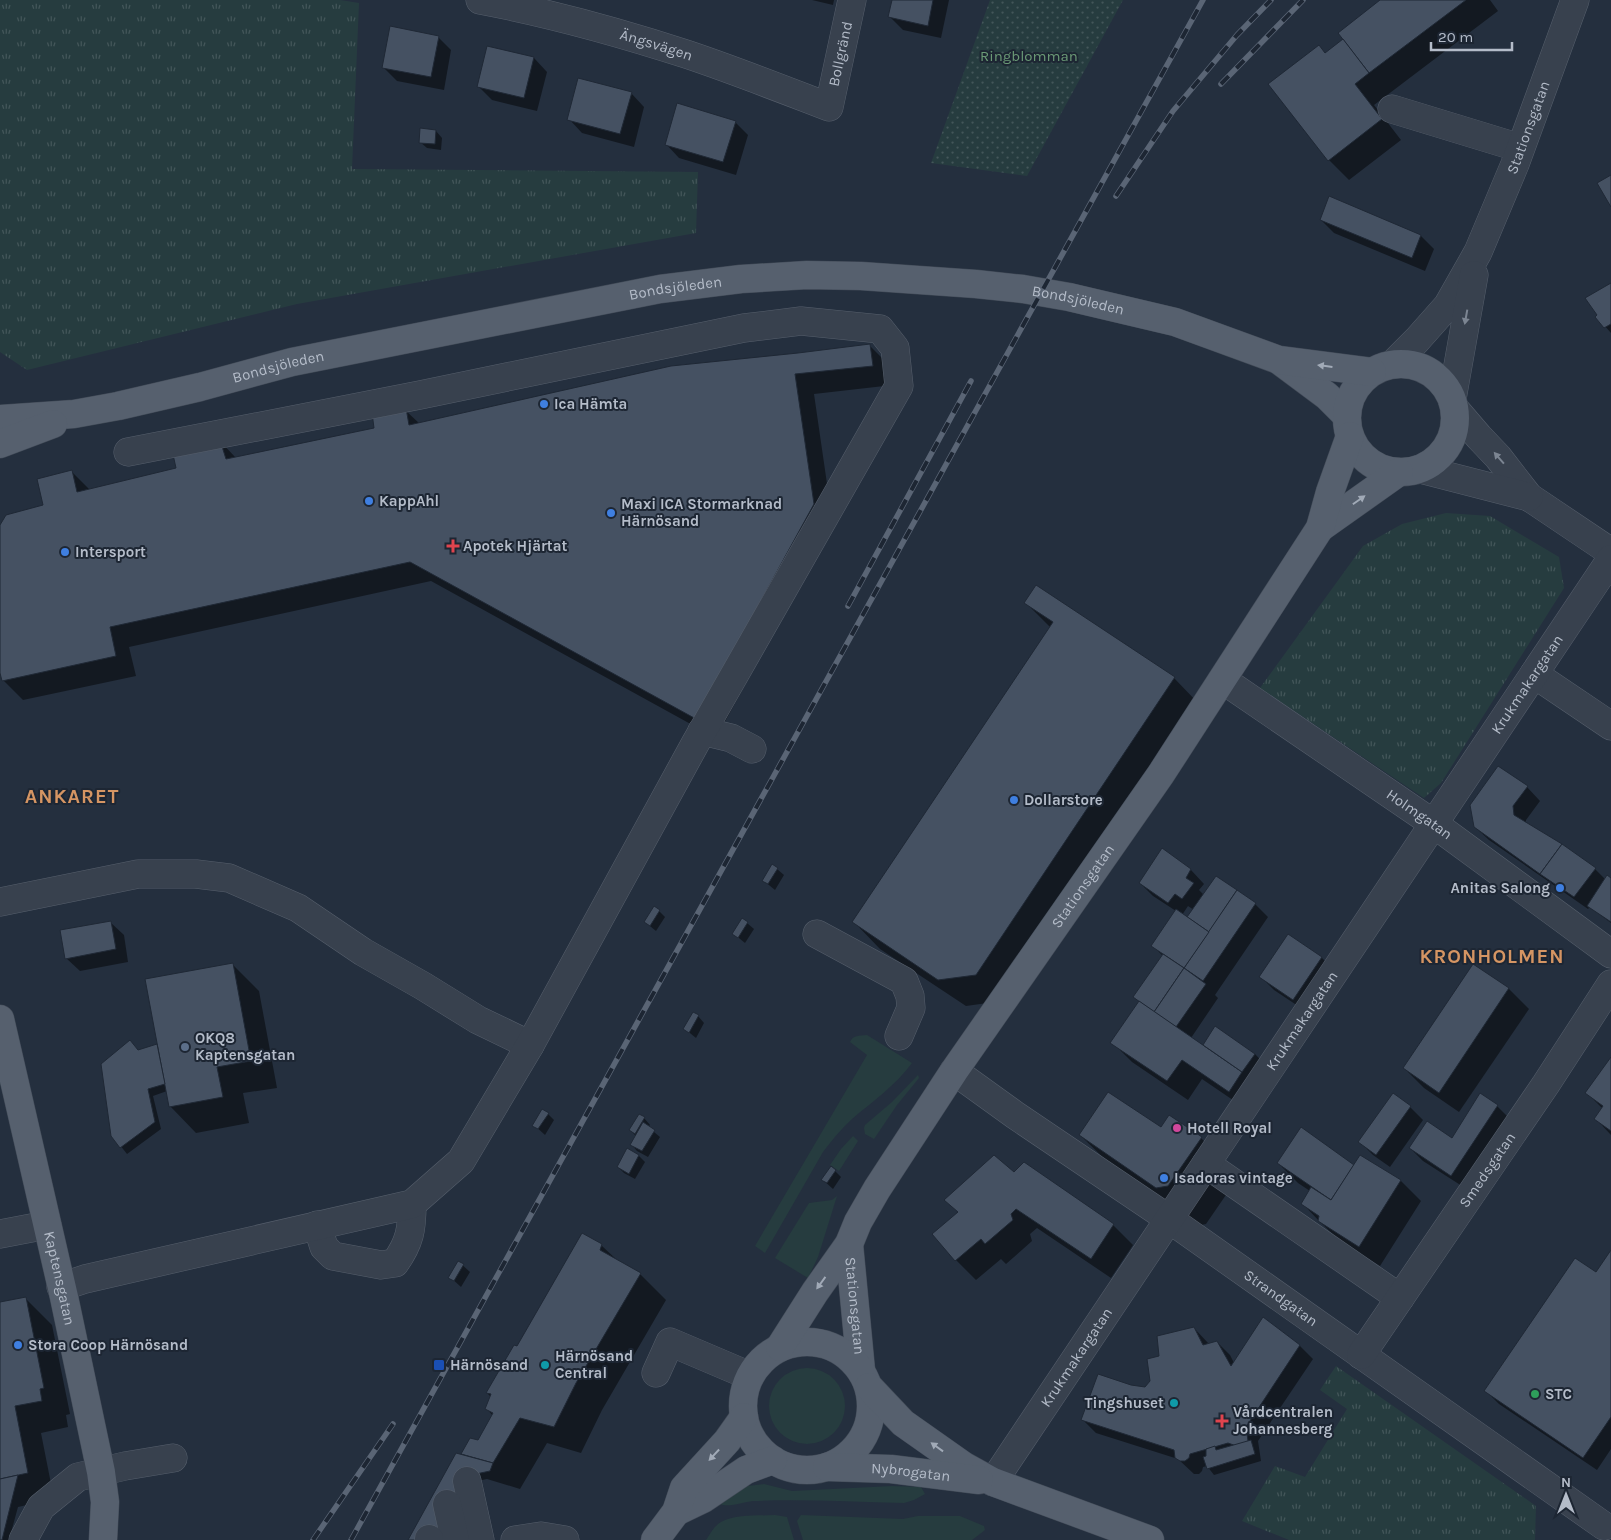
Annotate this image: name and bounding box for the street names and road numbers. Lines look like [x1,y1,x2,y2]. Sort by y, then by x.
street label: Bollgränd [825,20,856,88]
street label: Ängsvägen [618,25,695,65]
street label: Stationsgatan [1503,78,1554,177]
street label: Bondsjöleden [627,272,723,304]
street label: Bondsjöleden [1031,282,1126,319]
street label: Bondsjöleden [230,347,326,387]
street label: Krukmakargatan [1487,631,1567,738]
street label: Holmgatan [1383,785,1456,843]
street label: Stationsgatan [1047,841,1118,932]
street label: Krukmakargatan [1262,968,1342,1074]
street label: Smedsgatan [1455,1129,1519,1211]
street label: Kaptensgatan [40,1229,79,1327]
street label: Stationsgatan [841,1256,868,1355]
street label: Strandgatan [1241,1266,1321,1330]
street label: Krukmakargatan [1037,1304,1116,1411]
street label: Nybrogatan [871,1459,951,1485]

